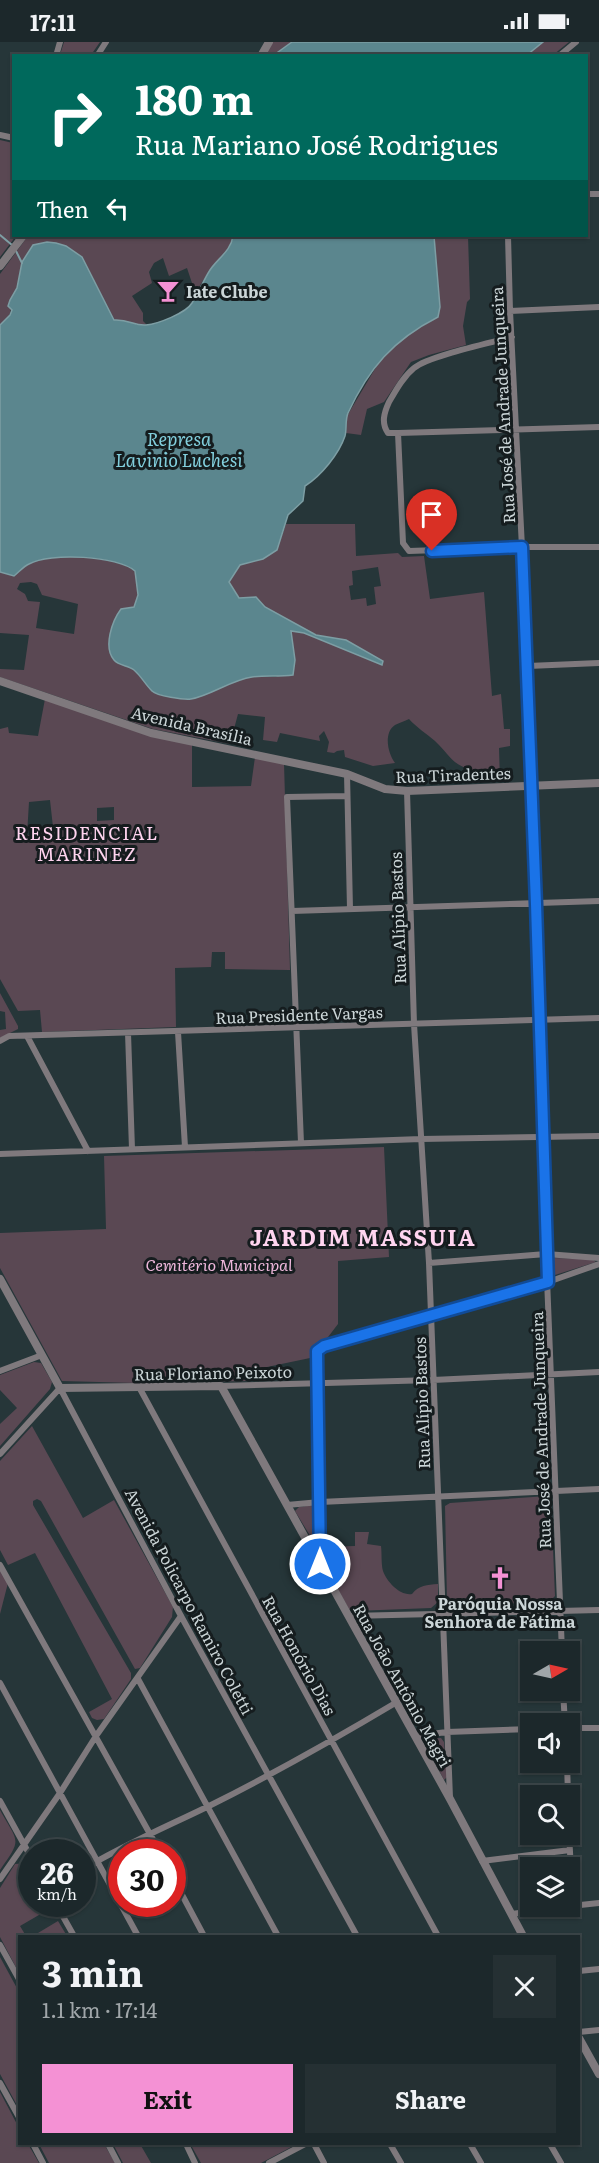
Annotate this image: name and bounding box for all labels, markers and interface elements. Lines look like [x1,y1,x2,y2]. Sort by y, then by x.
text: 17:11 [30,5,76,38]
text: 180 m [135,66,253,128]
icon: right [36,78,114,156]
text: Rua Mariano José Rodrigues [135,123,498,163]
text: Then [36,192,89,225]
icon: left [101,192,134,225]
bar icon: Iate Clube [155,278,181,304]
place label: Iate Clube [186,279,267,303]
street label: Rua José de Andrade Junqueira [484,285,520,524]
water label: Represa Lavinio Luchesi [115,425,243,473]
pin [406,489,457,551]
icon: arrive [415,498,448,531]
street label: Avenida Brasília [129,699,255,751]
street label: Rua Tiradentes [395,760,511,788]
district label: RESIDENCIAL MARINEZ [15,819,159,867]
street label: Rua Alípio Bastos [383,852,411,984]
street label: Rua Presidente Vargas [215,999,383,1029]
district label: JARDIM MASSUIA [250,1220,476,1253]
park label: Cemitério Municipal [145,1252,293,1276]
street label: Rua José de Andrade Junqueira [524,1311,556,1549]
street label: Rua Alípio Bastos [407,1337,435,1469]
street label: Rua Floriano Peixoto [134,1359,292,1385]
street label: Avenida Policarpo Ramiro Coletti [120,1483,260,1719]
position arrow [288,1532,352,1596]
church icon: Paróquia Nossa Senhora de Fátima [487,1565,513,1591]
street label: Rua Honório Dias [257,1591,343,1719]
place label: Paróquia Nossa Senhora de Fátima [425,1591,576,1633]
street label: Rua João Antônio Magri [348,1599,458,1771]
north arrow [520,1641,580,1701]
map controls [520,1641,580,1917]
button: sound [520,1713,580,1773]
button: search [520,1785,580,1845]
speed limit sign: 30 [108,1839,186,1917]
text: 26 [40,1849,74,1893]
button: layers [520,1857,580,1917]
text: km/h [37,1882,77,1905]
text: 3 min [42,1945,143,1998]
button: close [493,1955,556,2018]
text: 1.1 km · 17:14 [42,1994,157,2024]
button: Exit [42,2064,293,2133]
button: Share [305,2064,556,2133]

